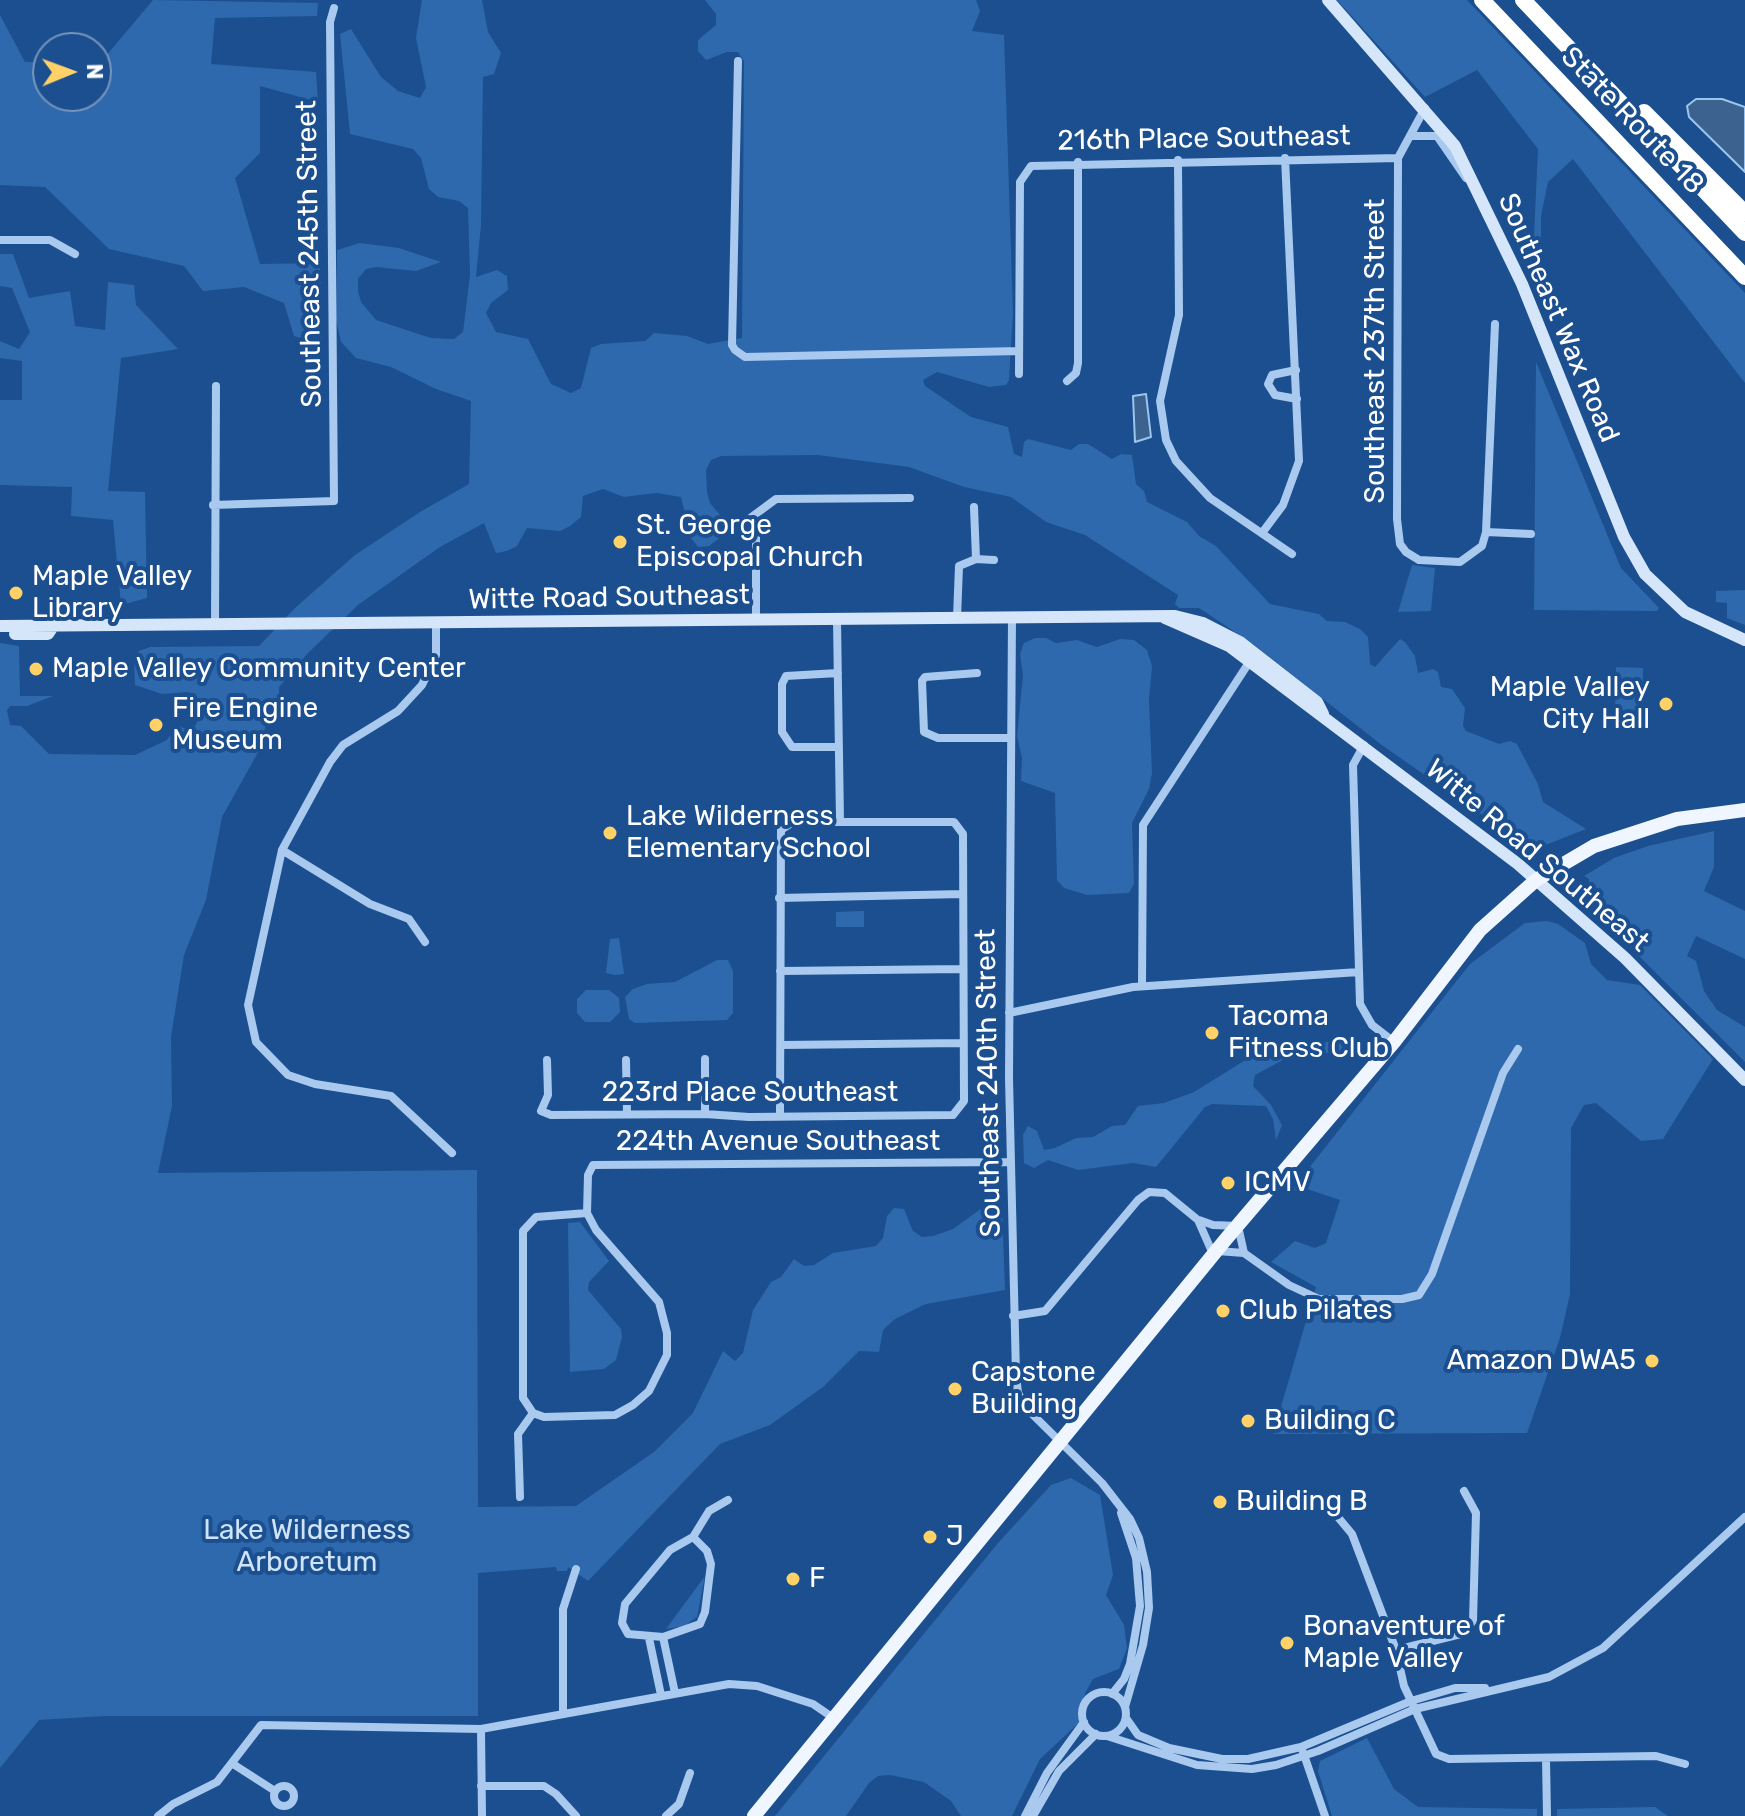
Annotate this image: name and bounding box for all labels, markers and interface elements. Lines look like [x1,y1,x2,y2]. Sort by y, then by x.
north arrow [32,32,112,112]
street label: State Route 18 [1553,40,1711,202]
text: N [81,63,108,80]
street label: Southeast 245th Street [291,100,329,408]
street label: 216th Place Southeast [1057,120,1351,158]
street label: Southeast Wax Road [1490,188,1626,448]
street label: Southeast 237th Street [1359,199,1393,503]
place label: St. George Episcopal Church [636,509,863,575]
marker: St. George Episcopal Church [611,533,629,551]
place label: Maple Valley Library [32,560,192,626]
street label: Witte Road Southeast [468,579,750,617]
marker: Maple Valley Library [7,584,25,602]
place label: Maple Valley Community Center [52,652,466,686]
marker: Maple Valley Community Center [27,660,45,678]
place label: Maple Valley City Hall [1490,671,1650,737]
place label: Fire Engine Museum [172,692,318,758]
marker: Maple Valley City Hall [1657,695,1675,713]
marker: Fire Engine Museum [147,716,165,734]
street label: Witte Road Southeast [1418,753,1656,959]
place label: Lake Wilderness Elementary School [626,800,871,866]
marker: Lake Wilderness Elementary School [601,824,619,842]
street label: Southeast 240th Street [970,928,1008,1238]
place label: Tacoma Fitness Club [1228,1000,1389,1066]
marker: Tacoma Fitness Club [1203,1024,1221,1042]
street label: 223rd Place Southeast [602,1076,898,1110]
street label: 224th Avenue Southeast [616,1125,940,1159]
place label: ICMV [1244,1166,1311,1200]
marker: ICMV [1219,1174,1237,1192]
place label: Club Pilates [1239,1294,1393,1328]
marker: Club Pilates [1214,1302,1232,1320]
place label: Amazon DWA5 [1447,1344,1636,1378]
marker: Amazon DWA5 [1643,1352,1661,1370]
place label: Capstone Building [971,1356,1096,1422]
marker: Capstone Building [946,1380,964,1398]
place label: Building C [1264,1404,1396,1438]
marker: Building C [1239,1412,1257,1430]
place label: Building B [1236,1485,1368,1519]
marker: Building B [1211,1493,1229,1511]
park label: Lake Wilderness Arboretum [203,1514,411,1580]
place label: J [946,1520,964,1554]
marker: J [921,1528,939,1546]
place label: F [809,1562,825,1596]
marker: F [784,1570,802,1588]
place label: Bonaventure of Maple Valley [1303,1610,1505,1676]
marker: Bonaventure of Maple Valley [1278,1634,1296,1652]

